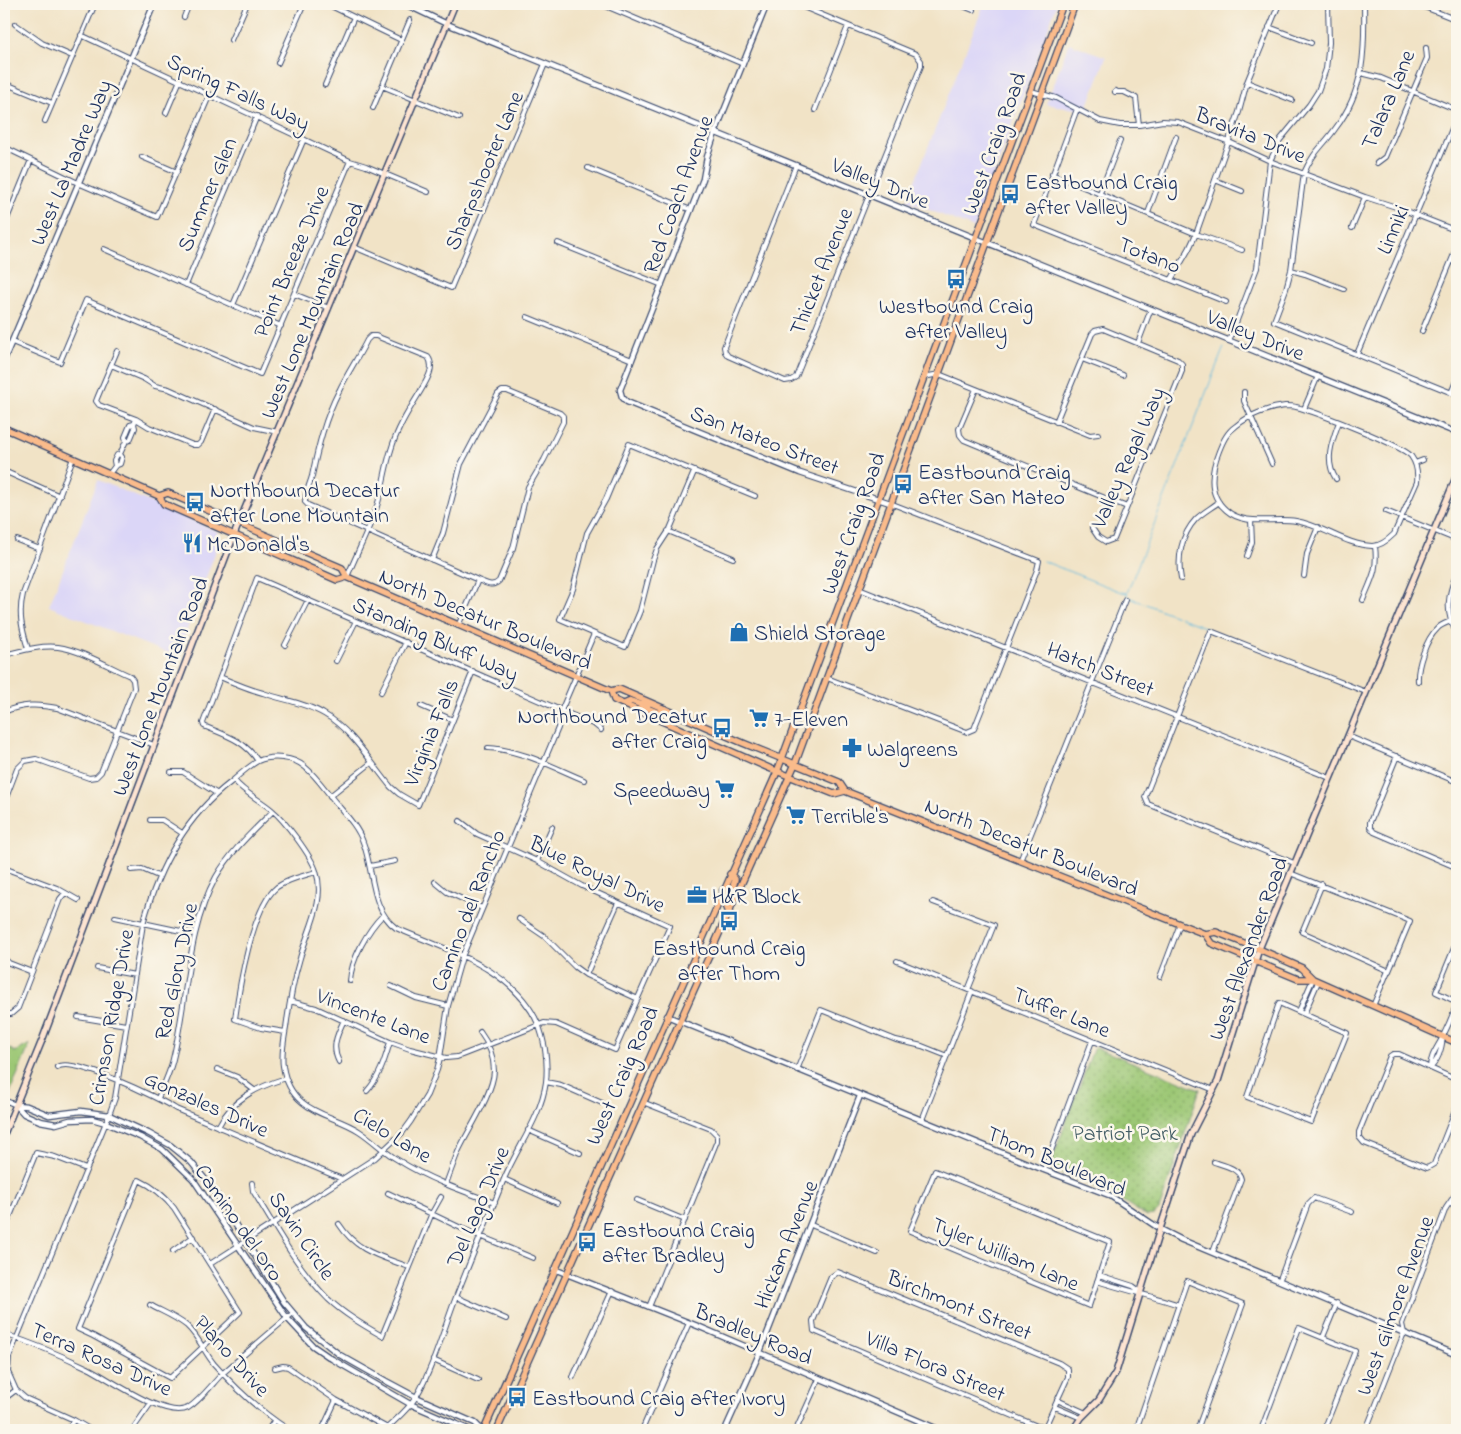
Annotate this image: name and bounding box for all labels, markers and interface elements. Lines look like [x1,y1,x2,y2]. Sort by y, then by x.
street label: Talara Lane [1355,45,1425,155]
street label: Spring Falls Way [161,47,315,142]
street label: West Craig Road [955,69,1037,220]
street label: West La Madre Way [23,75,123,251]
street label: Sharpshooter Lane [438,87,534,256]
street label: Bravita Drive [1189,100,1310,174]
street label: Red Coach Avenue [636,111,723,279]
street label: Summer Glen [170,133,247,257]
street label: Valley Drive [825,150,934,220]
place label: Eastbound Craig after Valley [1025,168,1178,226]
street label: Point Breeze Drive [246,181,339,343]
bus stop icon: Eastbound Craig after Valley [999,183,1021,205]
street label: West Lone Mountain Road [254,198,374,424]
street label: Linniki [1370,200,1420,260]
street label: Thicket Avenue [783,203,863,341]
street label: Totano [1113,230,1185,284]
bus stop icon: Westbound Craig after Valley [945,268,967,290]
place label: Westbound Craig after Valley [879,292,1033,350]
street label: Valley Drive [1200,302,1309,372]
street label: Valley Regal Way [1084,383,1176,535]
street label: San Mateo Street [685,399,844,485]
street label: West Craig Road [814,449,896,600]
place label: Eastbound Craig after San Mateo [918,458,1071,515]
bus stop icon: Eastbound Craig after San Mateo [892,473,914,495]
place label: Northbound Decatur after Lone Mountain [210,476,400,533]
bus stop icon: Northbound Decatur after Lone Mountain [184,491,206,513]
place label: McDonald's [207,530,310,562]
restaurant icon: McDonald's [181,532,203,554]
street label: North Decatur Boulevard [374,561,596,680]
street label: West Lone Mountain Road [105,573,218,801]
street label: Standing Bluff Way [346,590,523,693]
place label: Shield Storage [754,619,886,652]
shop icon: Shield Storage [728,621,750,643]
street label: Hatch Street [1041,635,1159,707]
street label: Virginia Falls [396,675,470,793]
place label: Northbound Decatur after Craig [517,702,707,760]
place label: 7-Eleven [774,705,848,737]
supermarket icon: 7-Eleven [748,707,770,729]
bus stop icon: Northbound Decatur after Craig [711,717,733,739]
place label: Walgreens [867,735,958,768]
pharmacy icon: Walgreens [841,737,863,759]
place label: Speedway [613,776,710,809]
supermarket icon: Speedway [714,778,736,800]
street label: North Decatur Boulevard [919,791,1143,906]
place label: Terrible's [811,802,889,834]
supermarket icon: Terrible's [785,804,807,826]
street label: Camino del Rancho [424,826,515,997]
street label: Blue Royal Drive [522,828,670,923]
street label: West Alexander Road [1202,853,1298,1045]
place label: H&R Block [712,882,801,914]
office icon: H&R Block [686,884,708,906]
street label: Red Glory Drive [148,900,209,1043]
bus stop icon: Eastbound Craig after Thom [718,910,740,932]
street label: Crimson Ridge Drive [82,927,145,1108]
place label: Eastbound Craig after Thom [653,934,805,991]
street label: Tuffer Lane [1007,980,1115,1048]
street label: Vincente Lane [310,981,435,1054]
street label: West Craig Road [579,1002,670,1151]
street label: Gonzales Drive [138,1064,273,1148]
street label: Cielo Lane [346,1100,437,1173]
street label: Thom Boulevard [981,1119,1131,1207]
park label: Patriot Park [1072,1119,1178,1151]
street label: Del Lago Drive [440,1142,520,1274]
street label: Camino del Oro [185,1158,290,1289]
street label: Hickam Avenue [747,1176,828,1314]
street label: Savin Circle [259,1186,342,1288]
street label: Tyler William Lane [926,1210,1084,1302]
street label: West Gilmore Avenue [1349,1212,1444,1400]
place label: Eastbound Craig after Bradley [602,1216,755,1274]
bus stop icon: Eastbound Craig after Bradley [576,1231,598,1253]
street label: Birchmont Street [881,1263,1037,1351]
street label: Bradley Road [688,1296,817,1376]
street label: Plano Drive [185,1309,276,1405]
street label: Terra Rosa Drive [25,1315,177,1406]
street label: Villa Flora Street [859,1323,1010,1412]
place label: Eastbound Craig after Ivory [532,1384,785,1417]
bus stop icon: Eastbound Craig after Ivory [506,1386,528,1408]

